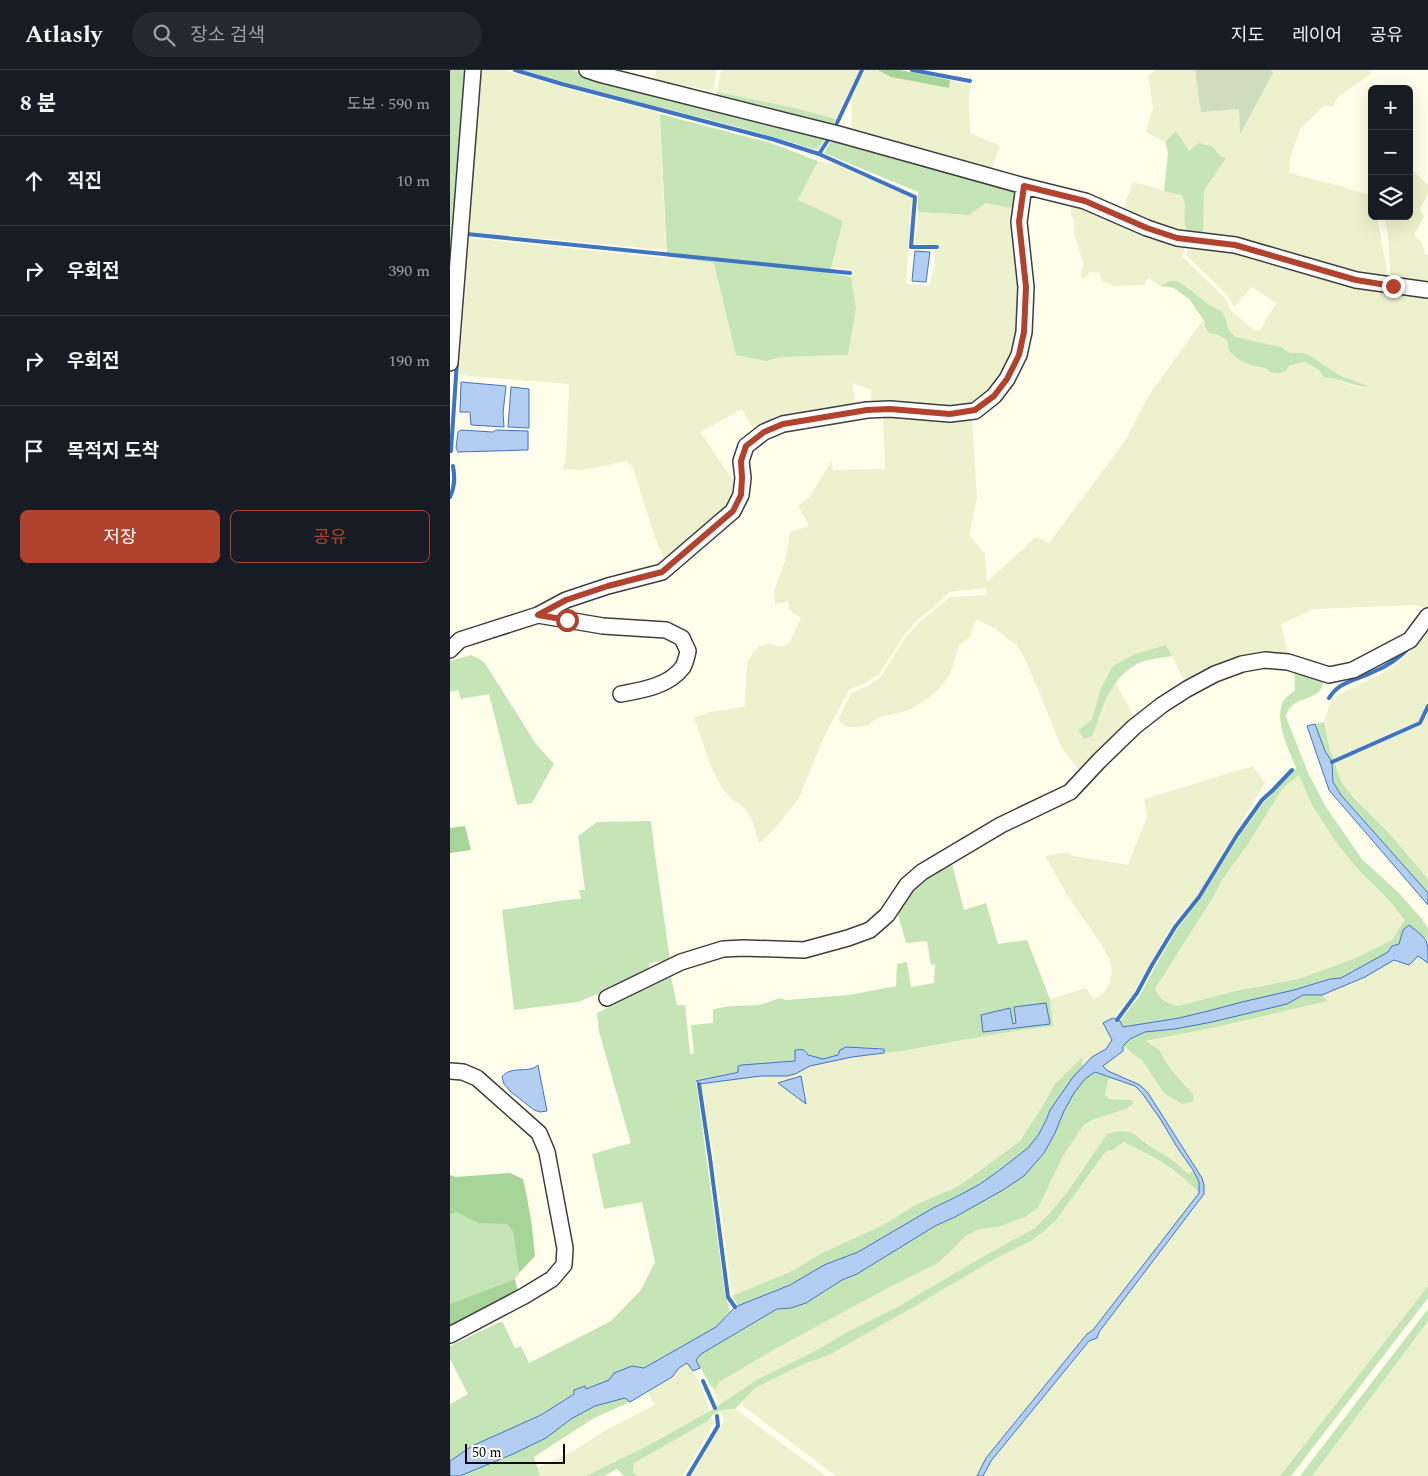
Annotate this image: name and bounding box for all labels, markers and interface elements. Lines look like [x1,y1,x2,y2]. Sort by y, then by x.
search box [132,12,482,57]
text: Atlasly [25,17,102,53]
icon: search [150,21,178,49]
text: 장소 검색 [190,21,265,50]
text: 지도 [1231,22,1264,49]
text: 레이어 [1292,22,1342,49]
text: 공유 [1370,22,1403,49]
map controls [1368,85,1413,220]
button: + [1368,85,1413,130]
text: 8 분 [20,88,56,120]
text: 도보 · 590 m [347,92,430,116]
button: − [1368,130,1413,175]
icon: ahead [20,167,48,195]
text: 직진 [67,167,102,196]
text: 10 m [396,169,430,193]
button: layers [1368,175,1413,220]
icon: right [20,257,48,285]
text: 우회전 [67,257,119,286]
text: 390 m [388,259,430,283]
route end [1382,275,1405,298]
icon: right [20,347,48,375]
text: 우회전 [67,347,119,376]
text: 190 m [388,349,430,373]
icon: arrive [20,437,48,465]
text: 목적지 도착 [67,437,159,466]
button: 저장 [20,510,220,563]
button: 공유 [230,510,430,563]
route start [556,609,579,632]
scale bar [465,1441,565,1464]
text: 50 m [472,1442,502,1463]

